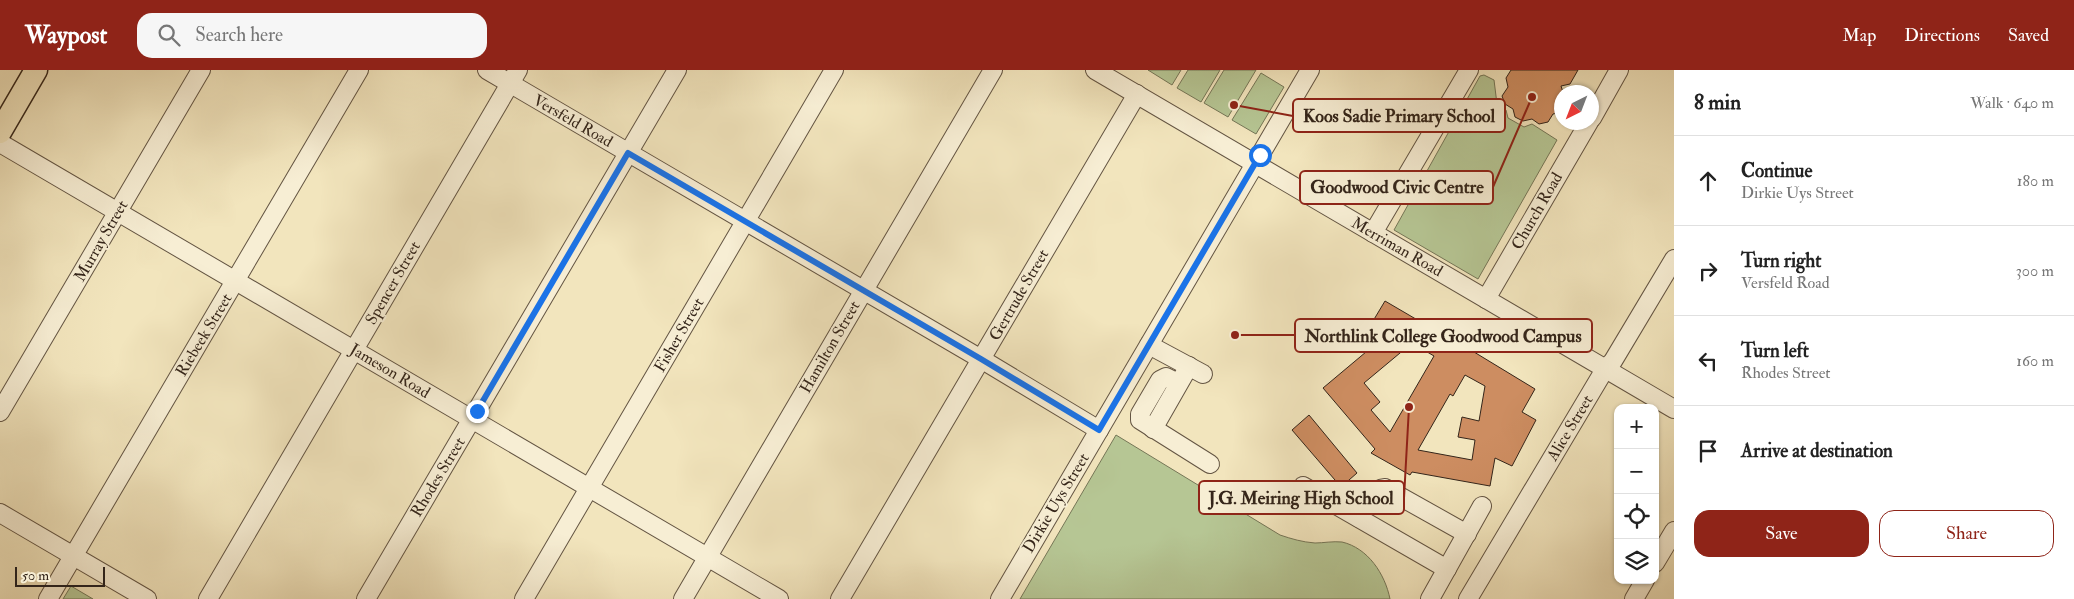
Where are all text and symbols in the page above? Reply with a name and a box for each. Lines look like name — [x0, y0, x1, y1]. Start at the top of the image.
search box — [137, 13, 487, 58]
text: Waypost — [25, 20, 107, 51]
icon: search — [155, 21, 183, 49]
text: Search here — [195, 23, 283, 47]
text: Map — [1843, 24, 1876, 47]
text: Directions — [1904, 24, 1980, 47]
text: Saved — [2008, 24, 2049, 47]
north arrow — [1554, 85, 1599, 130]
text: 8 min — [1694, 89, 1741, 116]
street label: Versfeld Road — [530, 90, 616, 152]
text: Walk · 640 m — [1970, 93, 2054, 113]
callout: Koos Sadie Primary School — [1293, 99, 1505, 132]
text: Koos Sadie Primary School — [1303, 105, 1495, 128]
route start — [1249, 144, 1272, 167]
text: Continue — [1741, 159, 1812, 183]
icon: ahead — [1694, 167, 1722, 195]
street label: Church Road — [1507, 169, 1567, 253]
callout: Goodwood Civic Centre — [1300, 171, 1493, 204]
text: 180 m — [2017, 171, 2054, 191]
text: Goodwood Civic Centre — [1310, 176, 1484, 199]
text: Dirkie Uys Street — [1741, 183, 1854, 203]
street label: Murray Street — [70, 197, 132, 285]
street label: Merriman Road — [1348, 213, 1446, 281]
street label: Spencer Street — [361, 238, 426, 329]
street label: Gertrude Street — [985, 246, 1053, 344]
text: Turn right — [1741, 249, 1821, 273]
icon: right — [1694, 257, 1722, 285]
text: 300 m — [2016, 261, 2054, 281]
text: Versfeld Road — [1741, 273, 1830, 293]
street label: Riebeek Street — [171, 290, 237, 380]
street label: Fisher Street — [650, 294, 708, 376]
street label: Hamilton Street — [795, 297, 865, 397]
callout: Northlink College Goodwood Campus — [1295, 319, 1592, 352]
text: Northlink College Goodwood Campus — [1303, 325, 1582, 348]
street label: Jameson Road — [345, 339, 434, 404]
text: Turn left — [1741, 339, 1809, 363]
icon: left — [1694, 347, 1722, 375]
text: 160 m — [2016, 351, 2054, 371]
text: Rhodes Street — [1741, 363, 1831, 383]
street label: Alice Street — [1542, 391, 1598, 466]
route end — [466, 400, 489, 423]
map controls — [1614, 404, 1659, 584]
button: + — [1614, 404, 1659, 449]
street label: Rhodes Street — [406, 433, 470, 521]
icon: arrive — [1694, 437, 1722, 465]
text: Arrive at destination — [1741, 439, 1893, 463]
button: − — [1614, 449, 1659, 494]
street label: Dirkie Uys Street — [1018, 450, 1094, 556]
callout: J.G. Meiring High School — [1199, 481, 1404, 514]
text: J.G. Meiring High School — [1207, 487, 1394, 510]
button: locate — [1614, 494, 1659, 539]
button: Save — [1694, 510, 1869, 557]
button: Share — [1879, 510, 2054, 557]
button: layers — [1614, 539, 1659, 584]
scale bar — [15, 564, 105, 587]
text: 50 m — [22, 567, 49, 584]

